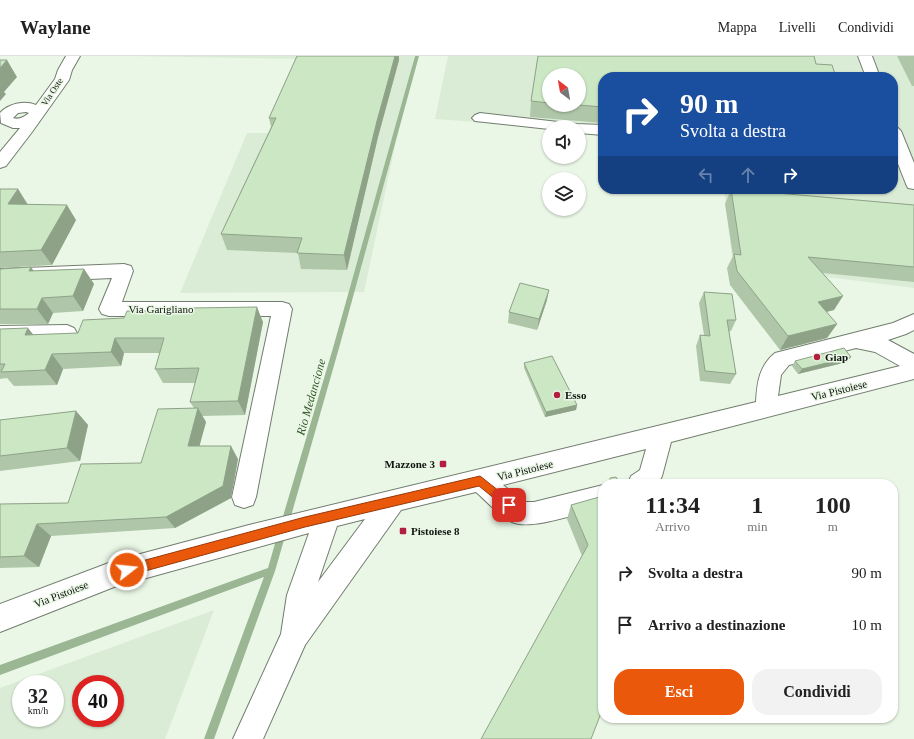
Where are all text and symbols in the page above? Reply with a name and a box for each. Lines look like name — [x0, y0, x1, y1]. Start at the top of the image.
text: Waylane — [20, 17, 91, 38]
text: Mappa — [718, 20, 757, 35]
text: Livelli — [779, 20, 816, 35]
text: Condividi — [838, 20, 894, 35]
north arrow — [542, 68, 586, 112]
map controls — [542, 68, 586, 216]
street label: Via Oste — [39, 76, 65, 108]
icon: right — [614, 88, 666, 140]
text: 90 m — [680, 88, 738, 119]
button: sound — [542, 120, 586, 164]
text: Svolta a destra — [680, 121, 786, 141]
icon: left — [695, 164, 717, 186]
icon: ahead — [737, 164, 759, 186]
icon: right — [779, 164, 801, 186]
button: layers — [542, 172, 586, 216]
street label: Via Garigliano — [128, 303, 194, 315]
place label: Giap — [825, 351, 848, 363]
marker: Giap — [812, 352, 822, 362]
water label: Rio Medancione — [293, 356, 329, 438]
street label: Via Pistoiese — [810, 377, 868, 403]
place label: Esso — [565, 389, 587, 401]
marker: Esso — [552, 390, 562, 400]
street label: Via Pistoiese — [496, 457, 554, 483]
place label: Mazzone 3 — [385, 458, 435, 470]
marker: Mazzone 3 — [438, 459, 448, 469]
pin — [492, 488, 526, 522]
text: 11:34 — [645, 492, 700, 518]
text: 1 — [751, 492, 763, 518]
text: 100 — [815, 492, 851, 518]
icon: arrive — [498, 494, 520, 516]
text: Arrivo — [655, 519, 690, 534]
text: min — [747, 519, 767, 534]
text: m — [828, 519, 838, 534]
place label: Pistoiese 8 — [411, 525, 460, 537]
marker: Pistoiese 8 — [398, 526, 408, 536]
position arrow — [106, 549, 148, 591]
icon: right — [614, 562, 636, 584]
text: Svolta a destra — [648, 565, 743, 581]
text: 90 m — [852, 565, 882, 581]
street label: Via Pistoiese — [32, 578, 90, 610]
icon: arrive — [614, 614, 636, 636]
text: Arrivo a destinazione — [648, 617, 785, 633]
text: 10 m — [852, 617, 882, 633]
button: Esci — [614, 669, 744, 715]
button: Condividi — [752, 669, 882, 715]
speed limit sign: 40 — [72, 675, 124, 727]
text: 32 — [28, 685, 48, 707]
text: km/h — [28, 705, 48, 716]

